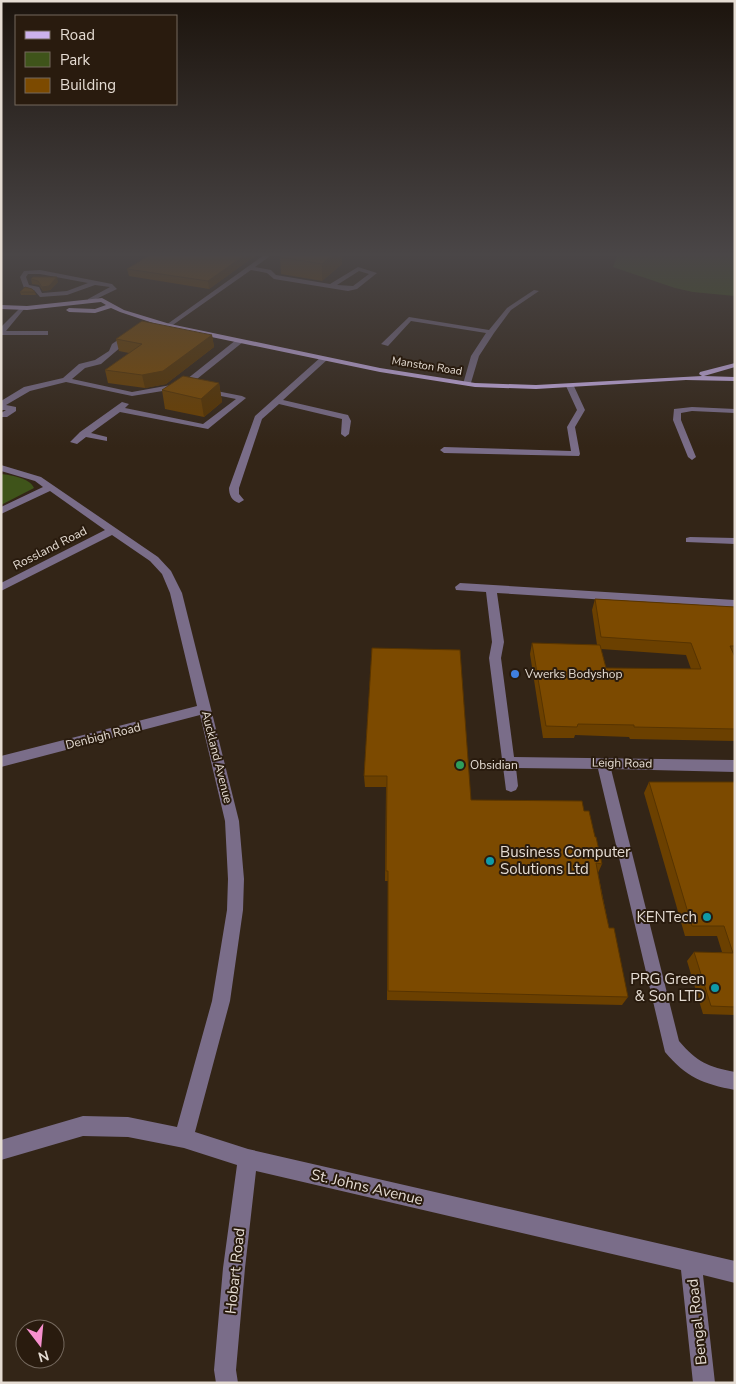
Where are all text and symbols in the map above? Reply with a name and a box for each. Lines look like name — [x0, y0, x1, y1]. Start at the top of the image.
legend — [15, 15, 178, 105]
text: Road — [60, 25, 95, 45]
text: Park — [60, 50, 90, 70]
text: Building — [60, 75, 116, 95]
street label: Manston Road — [391, 353, 463, 379]
street label: Rossland Road — [10, 523, 90, 573]
place label: Vwerks Bodyshop — [524, 666, 622, 682]
marker: Vwerks Bodyshop — [509, 668, 521, 680]
street label: Auckland Avenue — [198, 709, 236, 805]
street label: Denbigh Road — [64, 719, 142, 753]
street label: Leigh Road — [592, 754, 652, 772]
place label: Obsidian — [470, 757, 518, 773]
marker: Obsidian — [454, 759, 466, 771]
place label: Business Computer Solutions Ltd — [500, 842, 631, 879]
marker: Business Computer Solutions Ltd — [484, 855, 496, 867]
place label: KENTech — [636, 907, 697, 927]
marker: KENTech — [701, 911, 713, 923]
place label: PRG Green & Son LTD — [630, 969, 705, 1006]
marker: PRG Green & Son LTD — [709, 982, 721, 994]
street label: St. Johns Avenue — [309, 1164, 425, 1210]
street label: Hobart Road — [221, 1227, 249, 1315]
street label: Bengal Road — [683, 1278, 711, 1366]
north arrow — [15, 1319, 65, 1369]
text: N — [36, 1345, 51, 1367]

